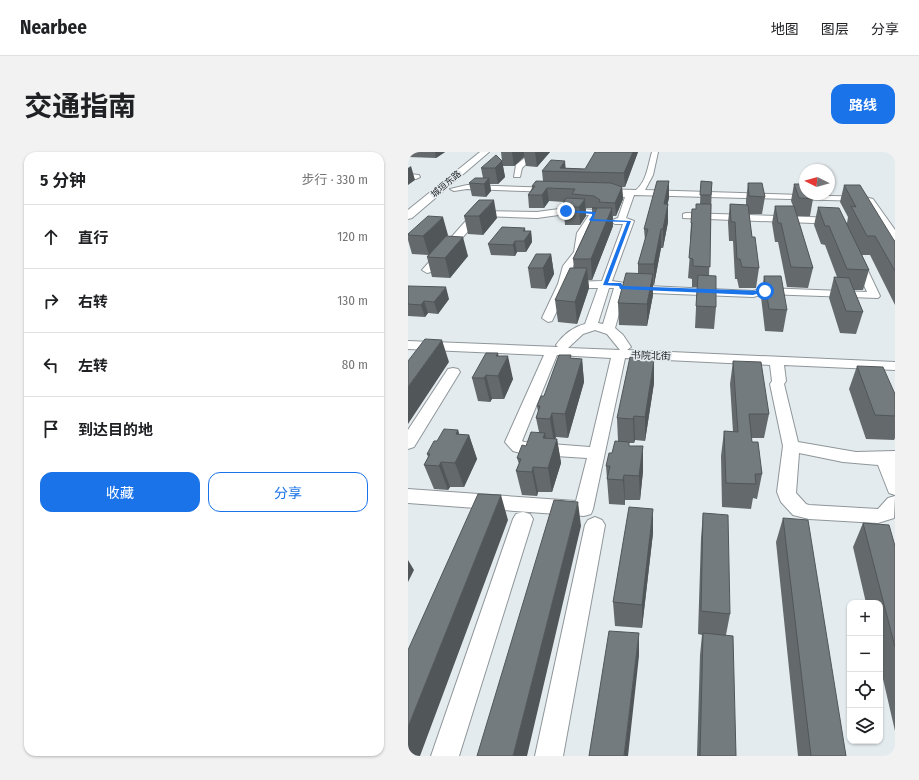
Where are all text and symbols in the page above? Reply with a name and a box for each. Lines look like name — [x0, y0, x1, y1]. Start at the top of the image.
text: Nearbee — [20, 16, 87, 39]
text: 地图 — [771, 21, 799, 38]
text: 图层 — [821, 21, 849, 38]
text: 分享 — [871, 21, 899, 38]
button: 路线 — [831, 84, 895, 124]
text: 交通指南 — [24, 90, 136, 123]
north arrow — [799, 164, 835, 200]
street label: 城垣东路 — [429, 169, 463, 199]
text: 5 分钟 — [40, 170, 86, 191]
text: 步行 · 330 m — [302, 172, 368, 187]
route end — [557, 202, 575, 220]
icon: ahead — [40, 226, 62, 248]
text: 直行 — [78, 229, 108, 247]
text: 120 m — [337, 229, 368, 244]
route start — [756, 282, 774, 300]
icon: right — [40, 290, 62, 312]
text: 右转 — [78, 293, 108, 311]
text: 130 m — [337, 293, 368, 308]
street label: 书院北街 — [631, 349, 671, 363]
icon: left — [40, 354, 62, 376]
text: 左转 — [78, 357, 108, 375]
text: 80 m — [342, 357, 368, 372]
icon: arrive — [40, 418, 62, 440]
text: 到达目的地 — [78, 421, 153, 439]
button: 收藏 — [40, 472, 200, 512]
button: 分享 — [208, 472, 368, 512]
map controls — [847, 600, 883, 744]
button: + — [847, 600, 883, 636]
button: − — [847, 636, 883, 672]
button: locate — [847, 672, 883, 708]
button: layers — [847, 708, 883, 744]

